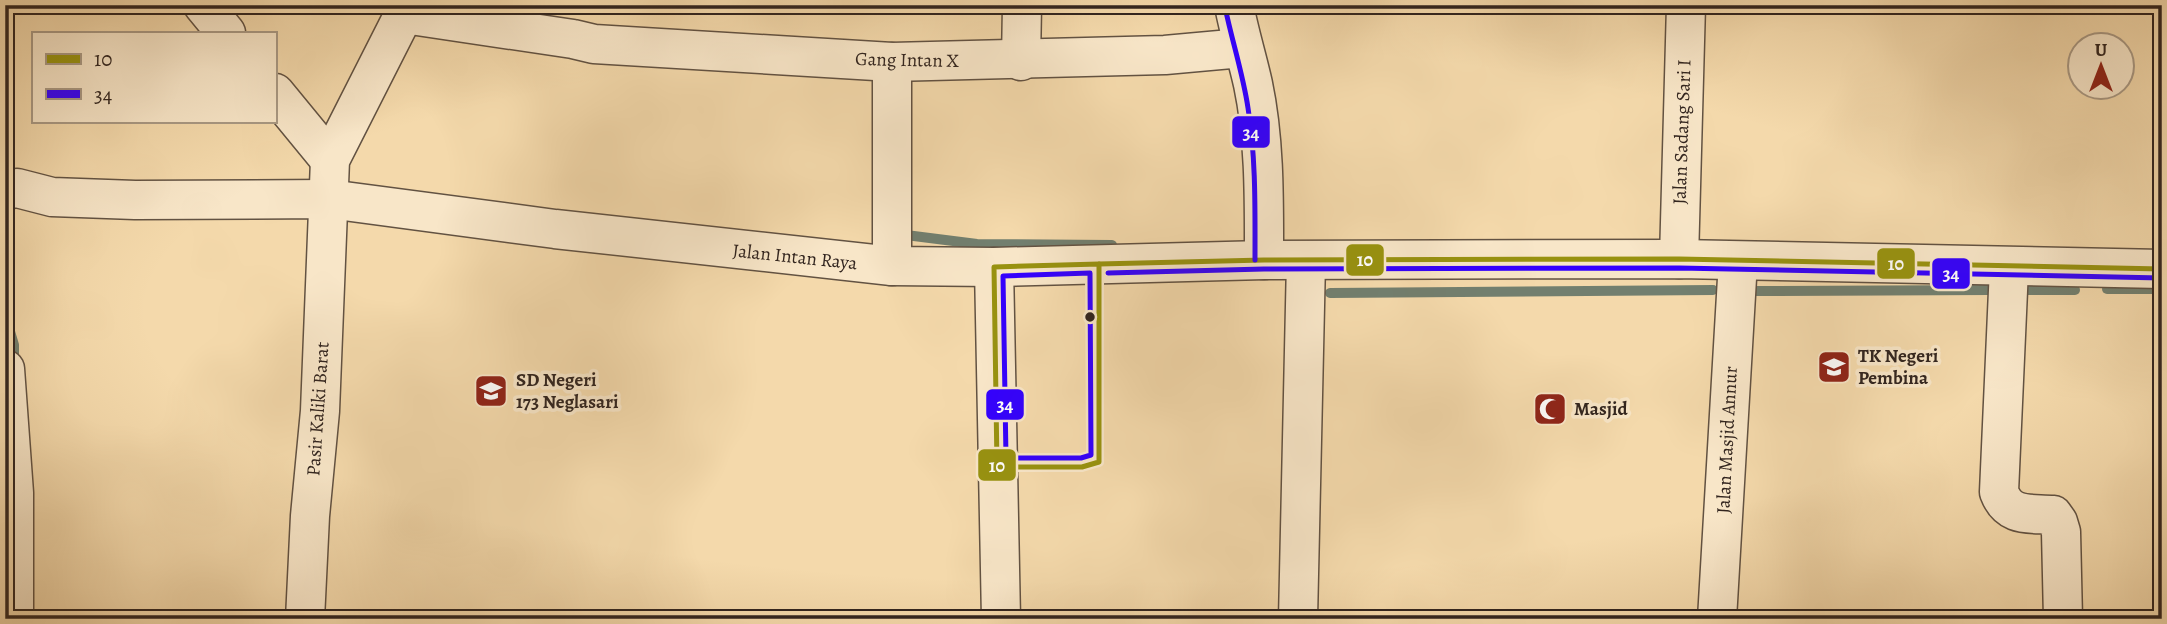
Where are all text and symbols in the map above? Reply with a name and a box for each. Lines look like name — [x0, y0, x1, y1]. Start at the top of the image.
legend — [32, 32, 276, 122]
north arrow — [2066, 32, 2136, 102]
text: U — [2095, 37, 2108, 63]
text: 10 — [94, 45, 112, 73]
street label: Gang Intan X — [855, 46, 960, 74]
street label: Jalan Sadang Sari I — [1666, 59, 1698, 205]
text: 34 — [94, 81, 112, 109]
line badge: 34 — [1231, 115, 1271, 149]
text: 34 — [1242, 120, 1260, 146]
street label: Jalan Intan Raya — [731, 238, 859, 276]
line badge: 10 — [1345, 243, 1385, 277]
text: 10 — [1357, 247, 1374, 273]
line badge: 10 — [1876, 247, 1916, 280]
text: 10 — [1888, 251, 1905, 277]
line badge: 34 — [1931, 257, 1971, 290]
text: 34 — [1942, 261, 1960, 287]
unlabelled marker — [1083, 310, 1097, 324]
street label: Pasir Kaliki Barat — [300, 341, 336, 477]
place label: TK Negeri Pembina — [1858, 343, 1939, 391]
school or university icon: TK Negeri Pembina — [1815, 348, 1853, 386]
street label: Jalan Masjid Annur — [1710, 366, 1744, 514]
place label: SD Negeri 173 Neglasari — [516, 367, 619, 415]
school or university icon: SD Negeri 173 Neglasari — [472, 372, 510, 410]
line badge: 34 — [985, 388, 1025, 421]
mosque icon: Masjid — [1531, 390, 1569, 428]
text: 34 — [996, 392, 1014, 418]
place label: Masjid — [1574, 396, 1628, 422]
line badge: 10 — [977, 448, 1017, 482]
text: 10 — [989, 453, 1006, 479]

